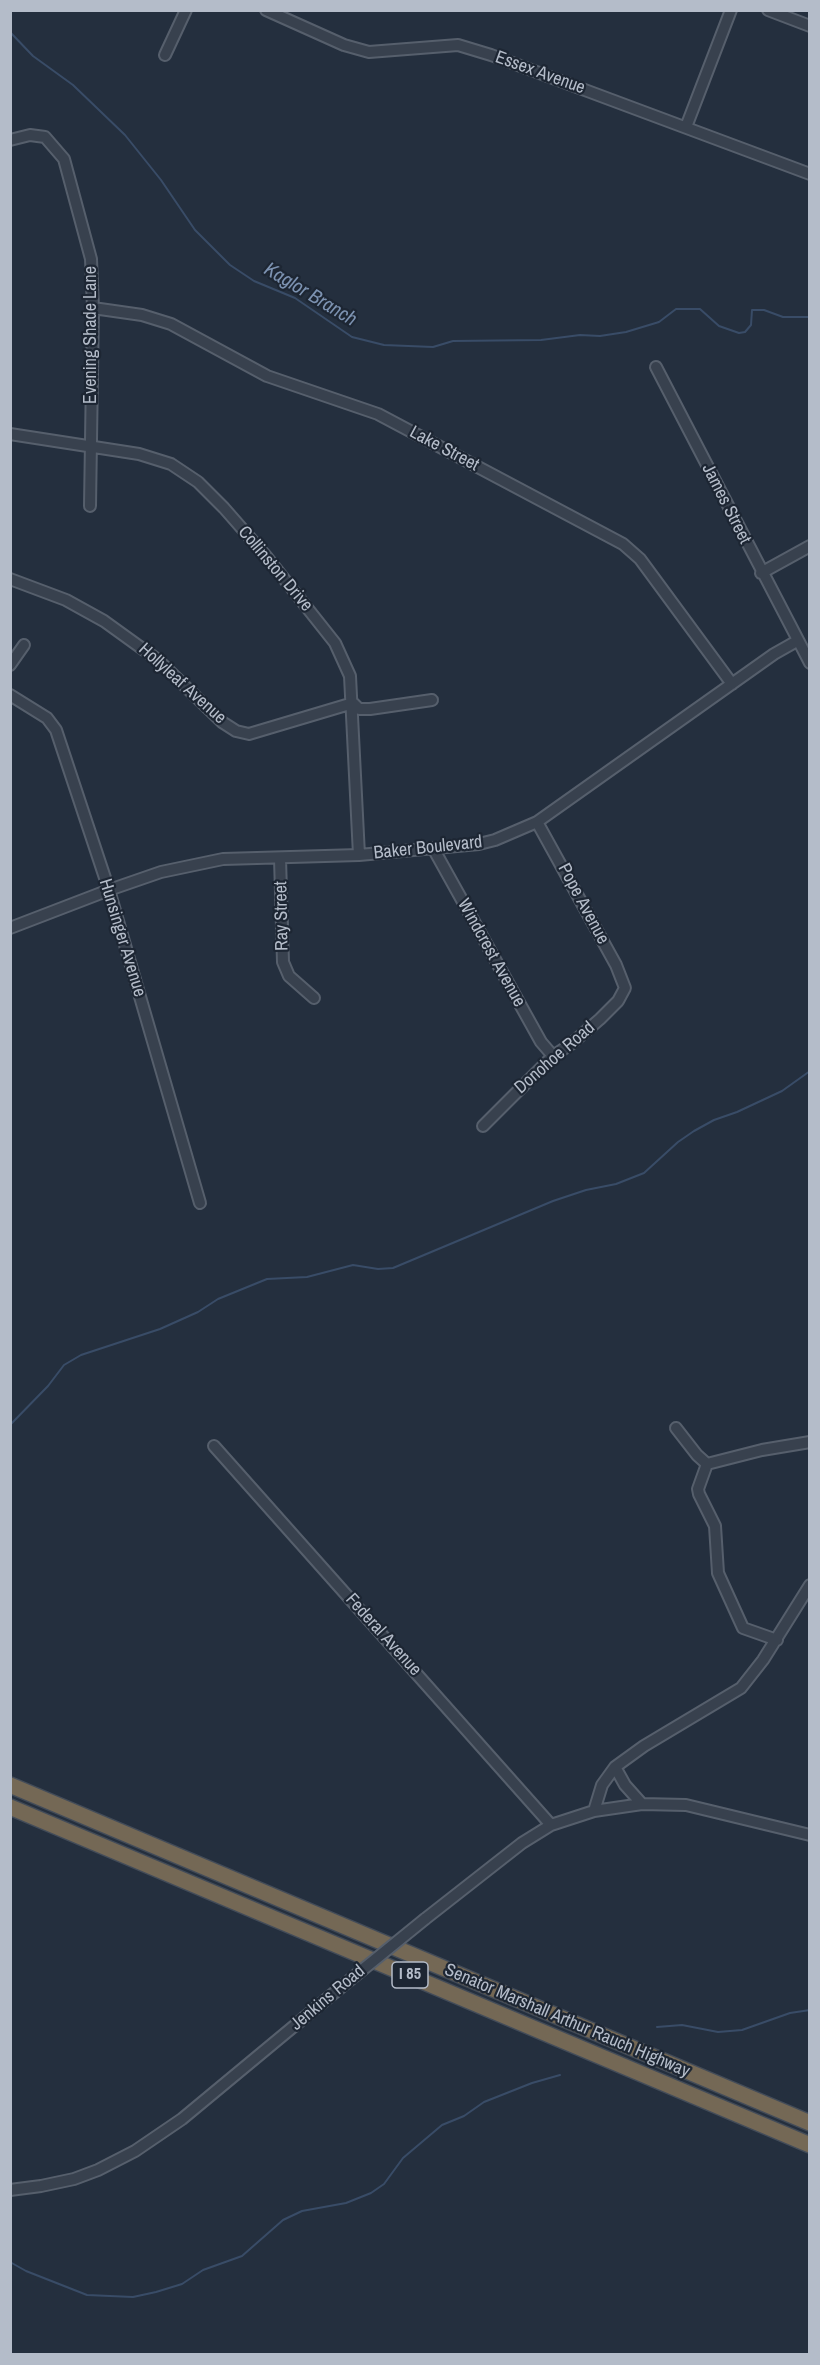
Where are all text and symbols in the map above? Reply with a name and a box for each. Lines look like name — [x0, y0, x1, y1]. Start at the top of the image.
street label: Essex Avenue — [492, 47, 588, 99]
water label: Kaglor Branch — [259, 258, 361, 332]
street label: Evening Shade Lane — [80, 266, 102, 404]
street label: Lake Street — [406, 422, 482, 476]
street label: James Street — [697, 460, 755, 548]
street label: Collinston Drive — [233, 522, 317, 616]
street label: Hollyleaf Avenue — [134, 639, 230, 729]
street label: Baker Boulevard — [373, 832, 483, 864]
street label: Pope Avenue — [553, 860, 613, 948]
street label: Hunsinger Avenue — [94, 877, 150, 999]
street label: Ray Street — [271, 881, 293, 951]
street label: Windcrest Avenue — [452, 895, 530, 1011]
street label: Donohoe Road — [510, 1017, 600, 1099]
street label: Federal Avenue — [340, 1589, 426, 1681]
street label: Senator Marshall Arthur Rauch Highway — [441, 1959, 693, 2083]
street label: Jenkins Road — [286, 1961, 370, 2035]
road number: I 85 — [392, 1962, 428, 1988]

